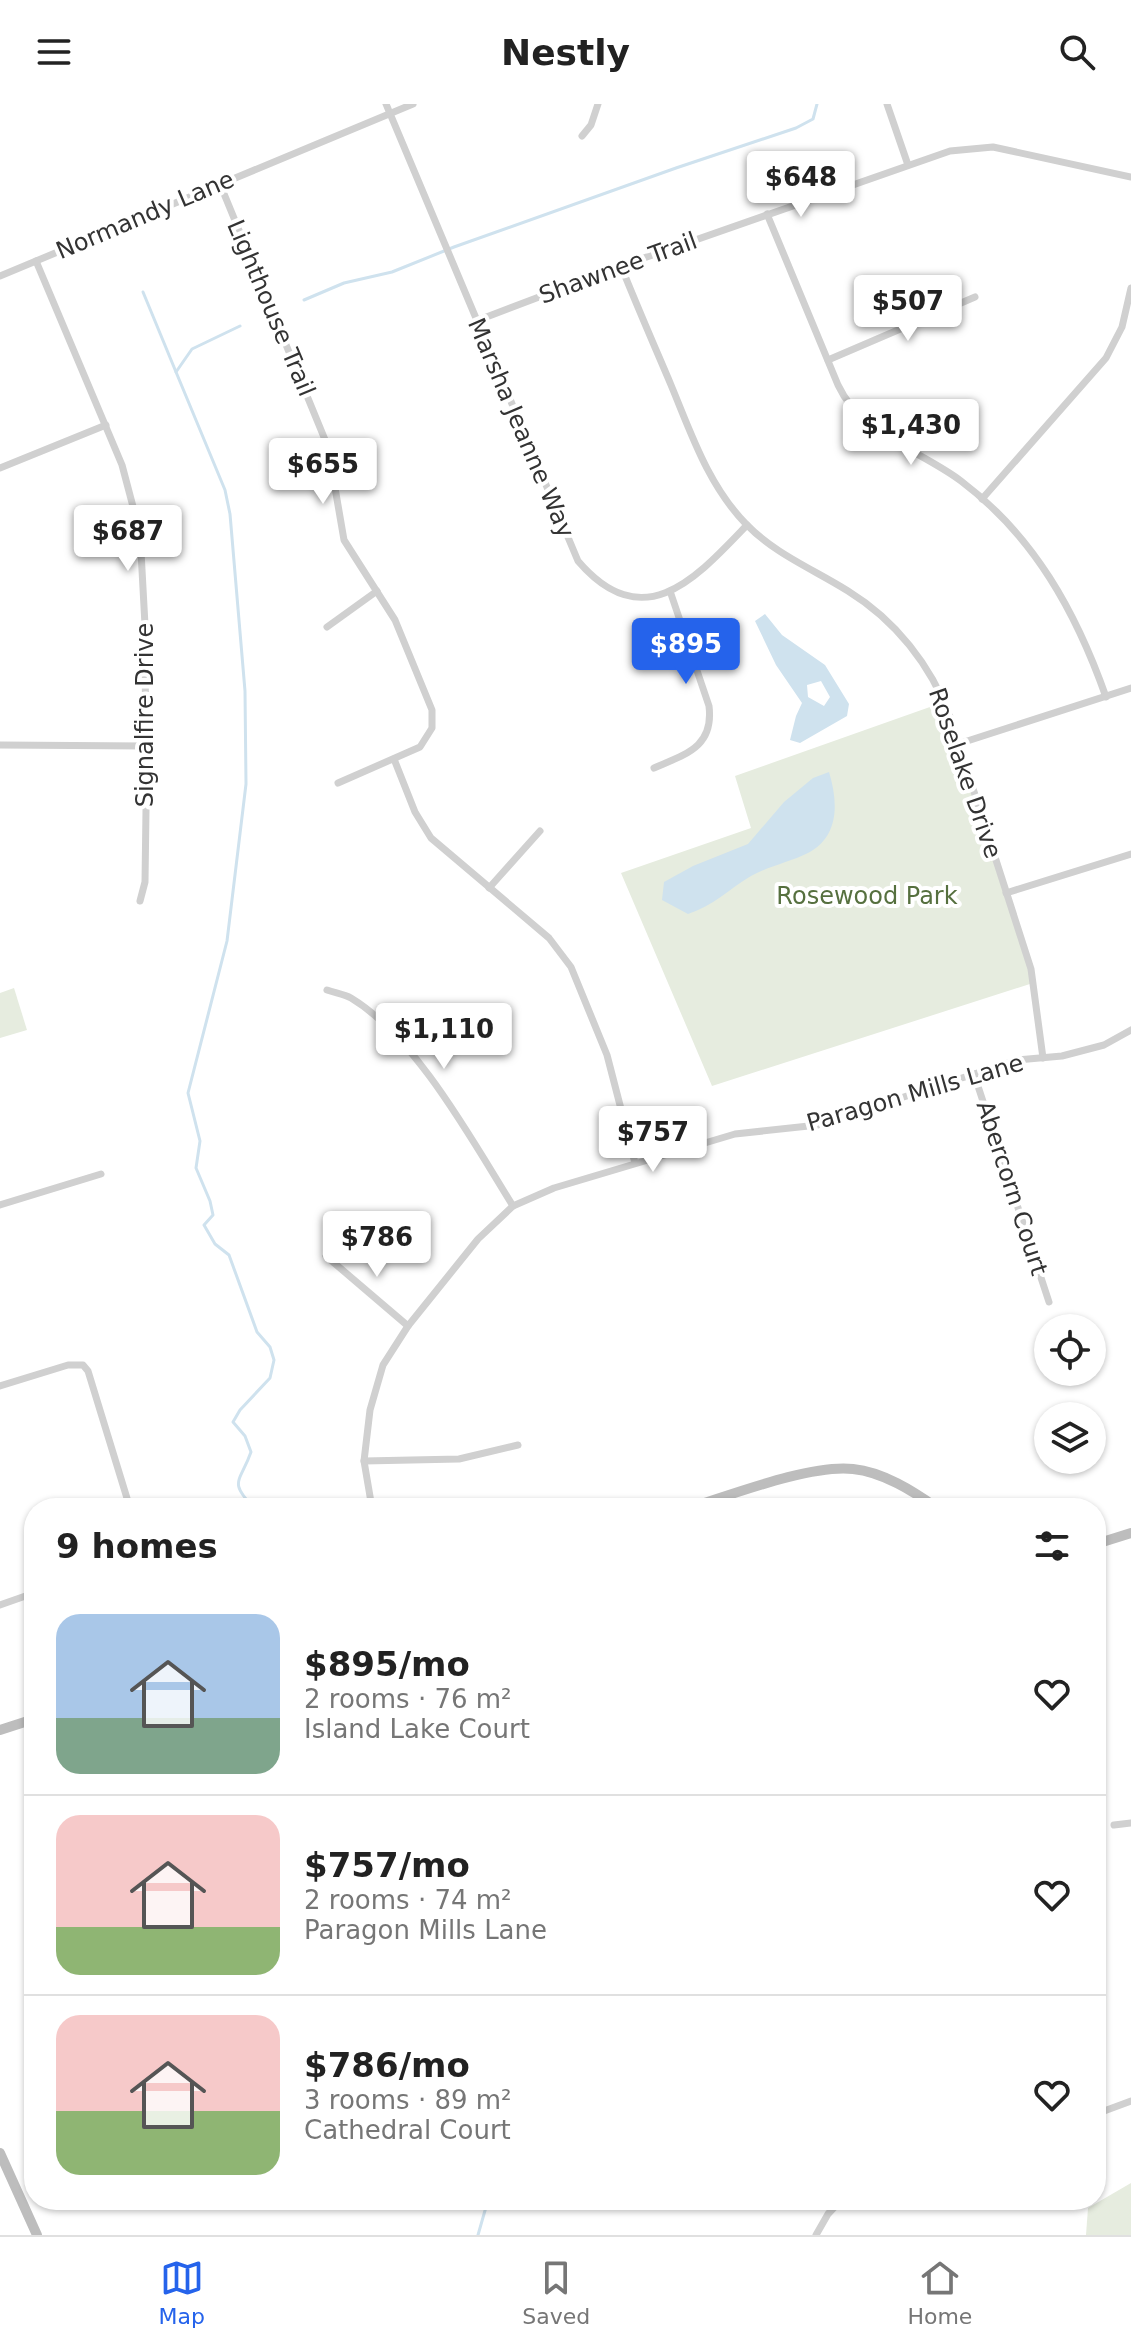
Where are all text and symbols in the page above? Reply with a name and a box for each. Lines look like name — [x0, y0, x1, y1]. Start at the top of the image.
icon: menu — [32, 30, 76, 74]
icon: search — [1055, 30, 1099, 74]
text: Nestly — [501, 32, 630, 73]
pin: $648 — [754, 151, 848, 219]
text: $648 — [765, 162, 837, 192]
street label: Normandy Lane — [52, 165, 238, 265]
street label: Lighthouse Trail — [221, 216, 321, 400]
street label: Shawnee Trail — [535, 226, 701, 310]
pin: $507 — [861, 275, 955, 343]
text: $507 — [872, 286, 944, 316]
street label: Marsha Jeanne Way — [462, 314, 580, 542]
pin: $1,430 — [846, 399, 976, 467]
text: $1,430 — [861, 410, 961, 440]
pin: $655 — [276, 438, 370, 506]
text: $655 — [287, 449, 359, 479]
pin: $687 — [81, 505, 175, 573]
text: $687 — [92, 516, 164, 546]
pin: $895 — [639, 618, 733, 686]
street label: Signalfire Drive — [131, 623, 159, 807]
text: $895 — [650, 629, 722, 659]
street label: Roselake Drive — [923, 684, 1007, 862]
park label: Rosewood Park — [776, 882, 958, 910]
pin: $1,110 — [379, 1003, 509, 1071]
text: $1,110 — [394, 1014, 494, 1044]
street label: Paragon Mills Lane — [803, 1049, 1027, 1137]
street label: Abercorn Court — [971, 1097, 1053, 1279]
pin: $757 — [606, 1106, 700, 1174]
text: $757 — [617, 1117, 689, 1147]
pin: $786 — [330, 1211, 424, 1279]
text: $786 — [341, 1222, 413, 1252]
map controls — [1034, 1314, 1106, 1474]
button: locate — [1034, 1314, 1106, 1386]
button: layers — [1034, 1402, 1106, 1474]
icon: filters — [1030, 1524, 1074, 1568]
text: 9 homes — [56, 1526, 218, 1566]
text: $895/mo — [304, 1644, 470, 1684]
icon: home — [120, 1646, 216, 1742]
icon: heart — [1030, 1672, 1074, 1716]
text: 2 rooms · 76 m² — [304, 1684, 512, 1714]
text: Island Lake Court — [304, 1714, 530, 1744]
text: $757/mo — [304, 1845, 470, 1885]
icon: home — [120, 1847, 216, 1943]
icon: heart — [1030, 1873, 1074, 1917]
text: 2 rooms · 74 m² — [304, 1885, 512, 1915]
text: Paragon Mills Lane — [304, 1915, 547, 1945]
text: $786/mo — [304, 2045, 470, 2085]
icon: home — [120, 2047, 216, 2143]
icon: heart — [1030, 2073, 1074, 2117]
text: 3 rooms · 89 m² — [304, 2085, 512, 2115]
text: Cathedral Court — [304, 2115, 511, 2145]
tab: Map — [159, 2256, 205, 2329]
tab: Saved — [522, 2256, 590, 2329]
tab: Home — [907, 2256, 972, 2329]

